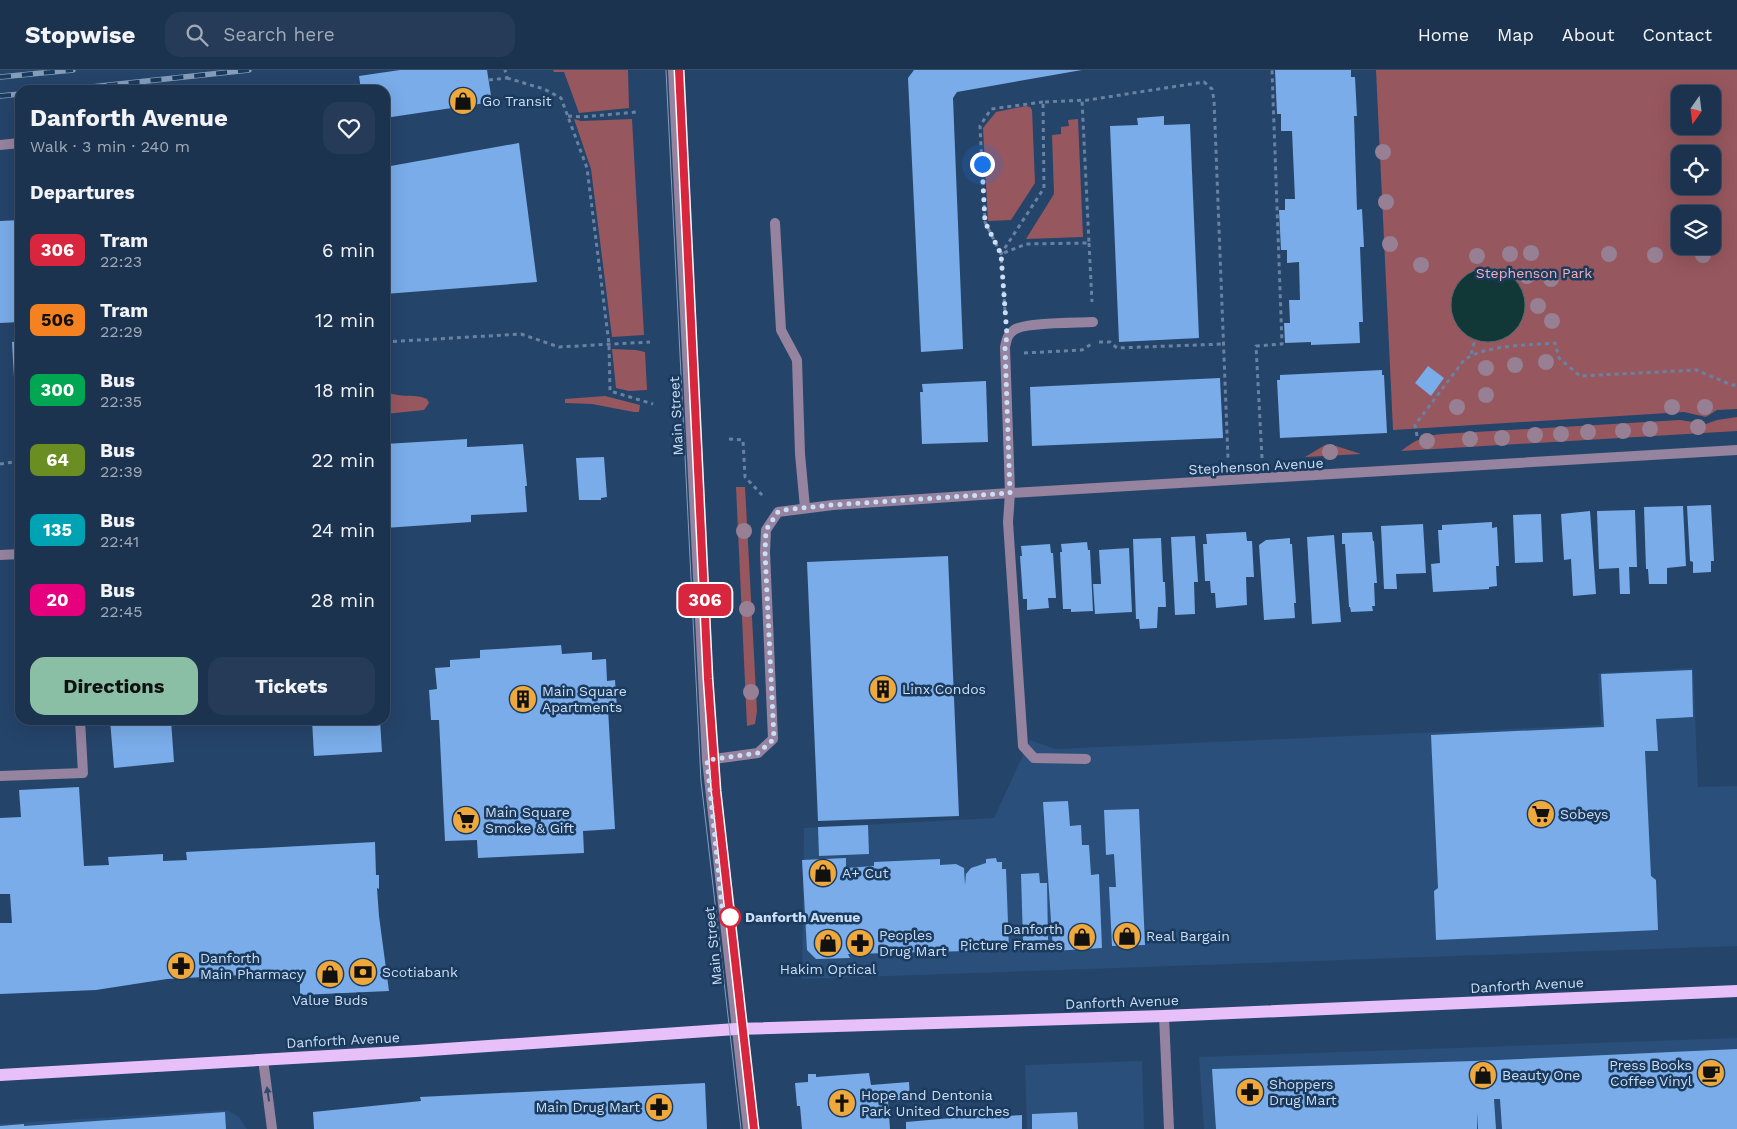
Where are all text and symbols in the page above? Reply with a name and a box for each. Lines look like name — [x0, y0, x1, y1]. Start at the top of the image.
search box — [165, 12, 515, 57]
text: Stopwise — [25, 21, 135, 49]
icon: search — [183, 21, 211, 49]
text: Search here — [223, 23, 335, 46]
text: Home — [1418, 24, 1469, 45]
text: Map — [1497, 24, 1534, 45]
text: About — [1562, 24, 1614, 45]
text: Contact — [1642, 24, 1712, 45]
north arrow — [1671, 85, 1721, 135]
map controls — [1671, 85, 1721, 255]
shop icon: Go Transit — [448, 86, 478, 116]
place label: Go Transit — [482, 93, 552, 109]
button: heart — [323, 102, 375, 154]
text: Danforth Avenue — [30, 104, 228, 132]
text: Walk · 3 min · 240 m — [30, 137, 190, 156]
button: locate — [1671, 145, 1721, 195]
your location — [970, 152, 995, 177]
text: Departures — [30, 181, 135, 204]
button: layers — [1671, 205, 1721, 255]
text: Tram — [100, 229, 148, 252]
text: 306 — [41, 239, 74, 260]
text: 6 min — [322, 239, 375, 262]
text: 22:23 — [100, 252, 142, 271]
park label: Stephenson Park — [1476, 265, 1592, 281]
text: Tram — [100, 299, 148, 322]
text: 506 — [41, 309, 74, 330]
text: 12 min — [315, 309, 375, 332]
text: 22:29 — [100, 322, 143, 341]
text: Bus — [100, 369, 135, 392]
street label: Main Street — [666, 376, 686, 456]
text: 300 — [41, 379, 74, 400]
text: 18 min — [314, 379, 375, 402]
text: 22:35 — [100, 392, 142, 411]
text: Bus — [100, 439, 135, 462]
text: 64 — [46, 449, 69, 470]
text: 22 min — [311, 449, 375, 472]
street label: Stephenson Avenue — [1188, 454, 1324, 478]
text: 22:39 — [100, 462, 143, 481]
text: Bus — [100, 509, 135, 532]
text: 135 — [43, 519, 72, 540]
text: 24 min — [311, 519, 375, 542]
text: 22:41 — [100, 532, 139, 551]
text: Bus — [100, 579, 135, 602]
line badge: 306 — [676, 584, 734, 616]
text: 20 — [46, 589, 69, 610]
text: 28 min — [311, 589, 375, 612]
text: 306 — [688, 589, 722, 610]
text: 22:45 — [100, 602, 142, 621]
button: Directions — [30, 657, 198, 715]
button: Tickets — [208, 657, 375, 715]
building icon: Linx Condos — [868, 674, 898, 704]
place label: Linx Condos — [902, 681, 986, 697]
place label: Main Square Apartments — [542, 683, 627, 715]
building icon: Main Square Apartments — [508, 684, 538, 714]
supermarket icon: Sobeys — [1526, 799, 1556, 829]
place label: Main Square Smoke & Gift — [485, 804, 574, 836]
supermarket icon: Main Square Smoke & Gift — [451, 805, 481, 835]
place label: Sobeys — [1560, 806, 1608, 822]
shop icon: A+ Cut — [808, 858, 838, 888]
place label: A+ Cut — [842, 865, 889, 881]
street label: Main Street — [701, 906, 725, 986]
marker: Danforth Avenue — [719, 906, 741, 928]
place label: Danforth Avenue — [745, 909, 860, 925]
place label: Danforth Picture Frames — [960, 921, 1063, 953]
shop icon: Real Bargain — [1112, 921, 1142, 951]
shop icon: Danforth Picture Frames — [1067, 922, 1097, 952]
place label: Peoples Drug Mart — [879, 927, 947, 959]
shop icon: Hakim Optical — [813, 928, 843, 958]
pharmacy icon: Peoples Drug Mart — [845, 928, 875, 958]
place label: Real Bargain — [1146, 928, 1230, 944]
place label: Danforth Main Pharmacy — [200, 950, 305, 982]
pharmacy icon: Danforth Main Pharmacy — [166, 951, 196, 981]
bank icon: Scotiabank — [348, 957, 378, 987]
shop icon: Value Buds — [315, 959, 345, 989]
place label: Hakim Optical — [780, 961, 877, 977]
place label: Scotiabank — [382, 964, 458, 980]
street label: Danforth Avenue — [1470, 974, 1584, 996]
place label: Value Buds — [292, 992, 368, 1008]
street label: Danforth Avenue — [1065, 992, 1179, 1012]
street label: Danforth Avenue — [286, 1029, 400, 1051]
place label: Press Books Coffee Vinyl — [1609, 1057, 1693, 1089]
cafe icon: Press Books Coffee Vinyl — [1696, 1058, 1726, 1088]
shop icon: Beauty One — [1468, 1060, 1498, 1090]
place label: Beauty One — [1502, 1067, 1580, 1083]
place label: Shoppers Drug Mart — [1269, 1076, 1337, 1108]
pharmacy icon: Shoppers Drug Mart — [1235, 1077, 1265, 1107]
one-way arrow — [264, 1086, 272, 1102]
place label: Hope and Dentonia Park United Churches — [861, 1087, 1010, 1119]
church icon: Hope and Dentonia Park United Churches — [827, 1088, 857, 1118]
pharmacy icon: Main Drug Mart — [644, 1092, 674, 1122]
place label: Main Drug Mart — [535, 1099, 640, 1115]

